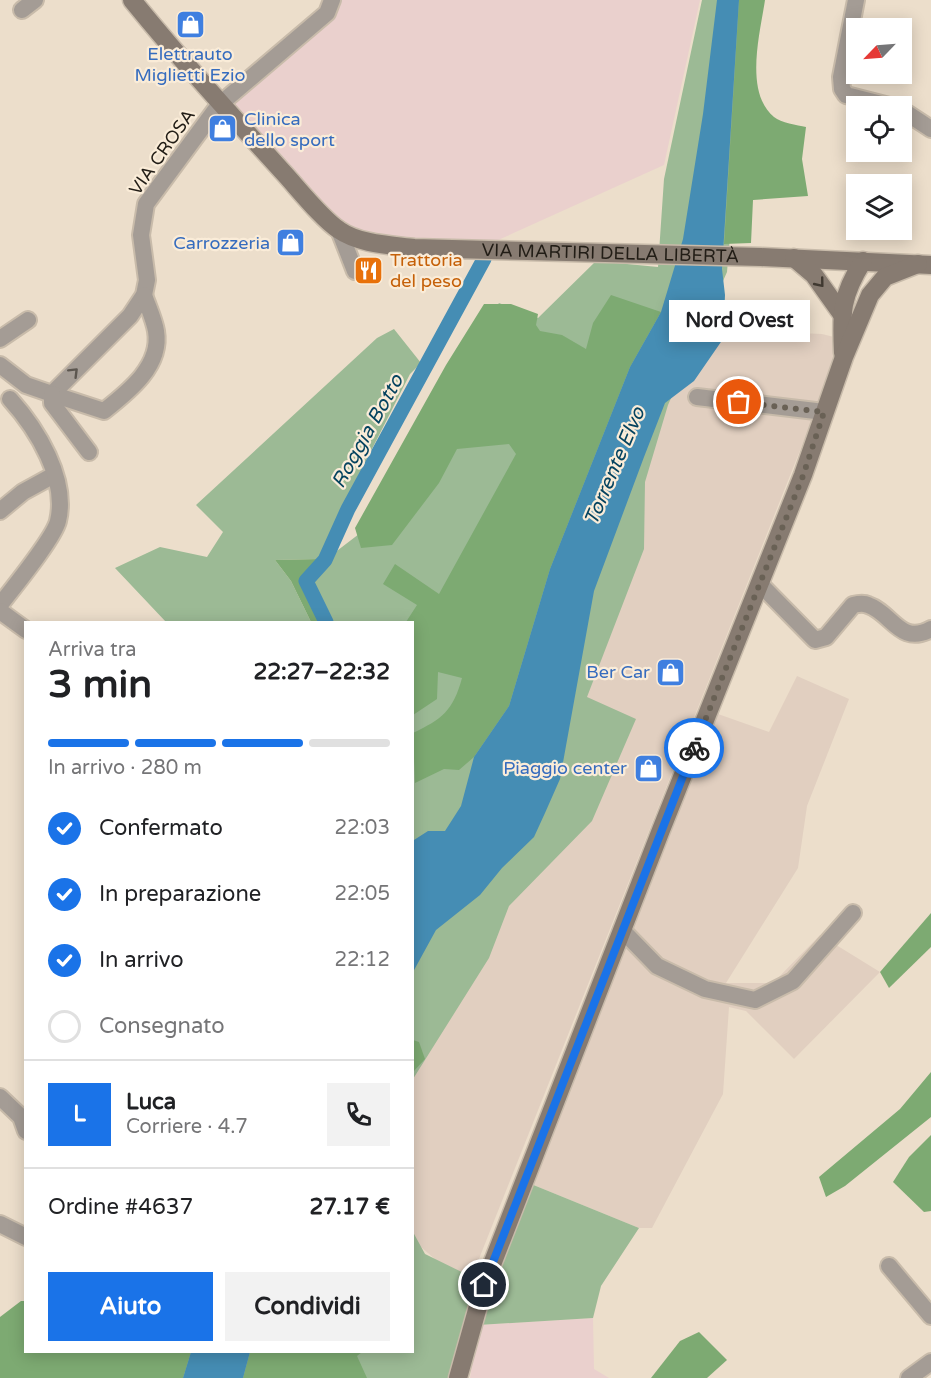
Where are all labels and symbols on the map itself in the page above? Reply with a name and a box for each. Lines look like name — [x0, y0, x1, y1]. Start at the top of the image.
shop icon: Elettrauto Miglietti Ezio — [174, 9, 206, 41]
north arrow — [846, 18, 912, 84]
place label: Elettrauto Miglietti Ezio — [135, 43, 246, 86]
street label: VIA CROSA — [124, 105, 200, 199]
place label: Clinica dello sport — [244, 108, 335, 151]
shop icon: Clinica dello sport — [207, 113, 239, 145]
shop icon: Carrozzeria — [275, 227, 307, 259]
place label: Carrozzeria — [173, 232, 270, 254]
street label: VIA MARTIRI DELLA LIBERTÀ — [481, 239, 739, 267]
place label: Trattoria del peso — [390, 249, 463, 292]
restaurant icon: Trattoria del peso — [353, 254, 385, 286]
one-way arrow — [813, 276, 824, 287]
callout: Nord Ovest — [668, 300, 810, 342]
one-way arrow — [67, 368, 78, 379]
water label: Roggia Botto — [327, 370, 409, 492]
pin — [713, 376, 764, 427]
water label: Torrente Elvo — [579, 403, 651, 529]
shop icon: Ber Car — [655, 656, 687, 688]
place label: Ber Car — [586, 661, 650, 683]
courier — [664, 718, 724, 778]
shop icon: Piaggio center — [632, 752, 664, 784]
place label: Piaggio center — [503, 757, 627, 779]
pin — [458, 1259, 509, 1310]

